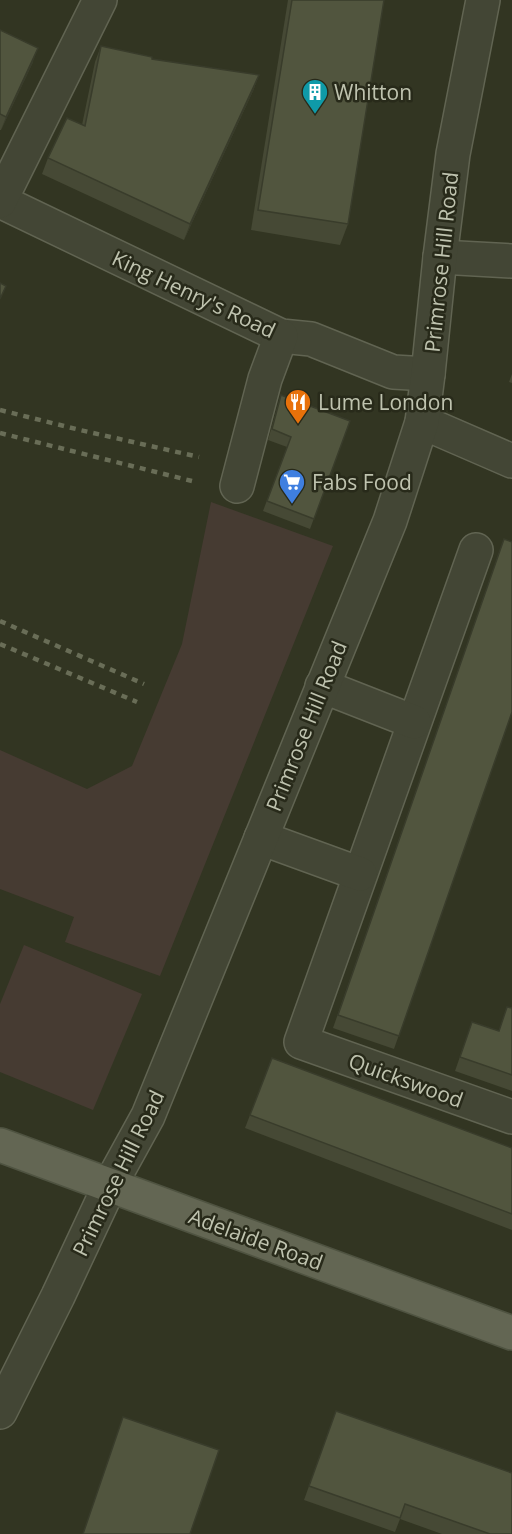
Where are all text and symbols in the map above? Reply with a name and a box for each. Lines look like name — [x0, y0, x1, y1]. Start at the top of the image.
building icon: Whitton — [300, 77, 330, 115]
place label: Whitton — [334, 78, 412, 106]
street label: Primrose Hill Road — [418, 170, 464, 354]
street label: King Henry's Road — [108, 244, 280, 344]
restaurant icon: Lume London — [283, 387, 313, 425]
place label: Lume London — [318, 388, 453, 416]
supermarket icon: Fabs Food — [277, 467, 307, 505]
place label: Fabs Food — [312, 468, 412, 496]
street label: Primrose Hill Road — [259, 637, 353, 815]
street label: Quickswood — [345, 1046, 467, 1114]
street label: Primrose Hill Road — [66, 1085, 170, 1261]
street label: Adelaide Road — [185, 1202, 327, 1276]

